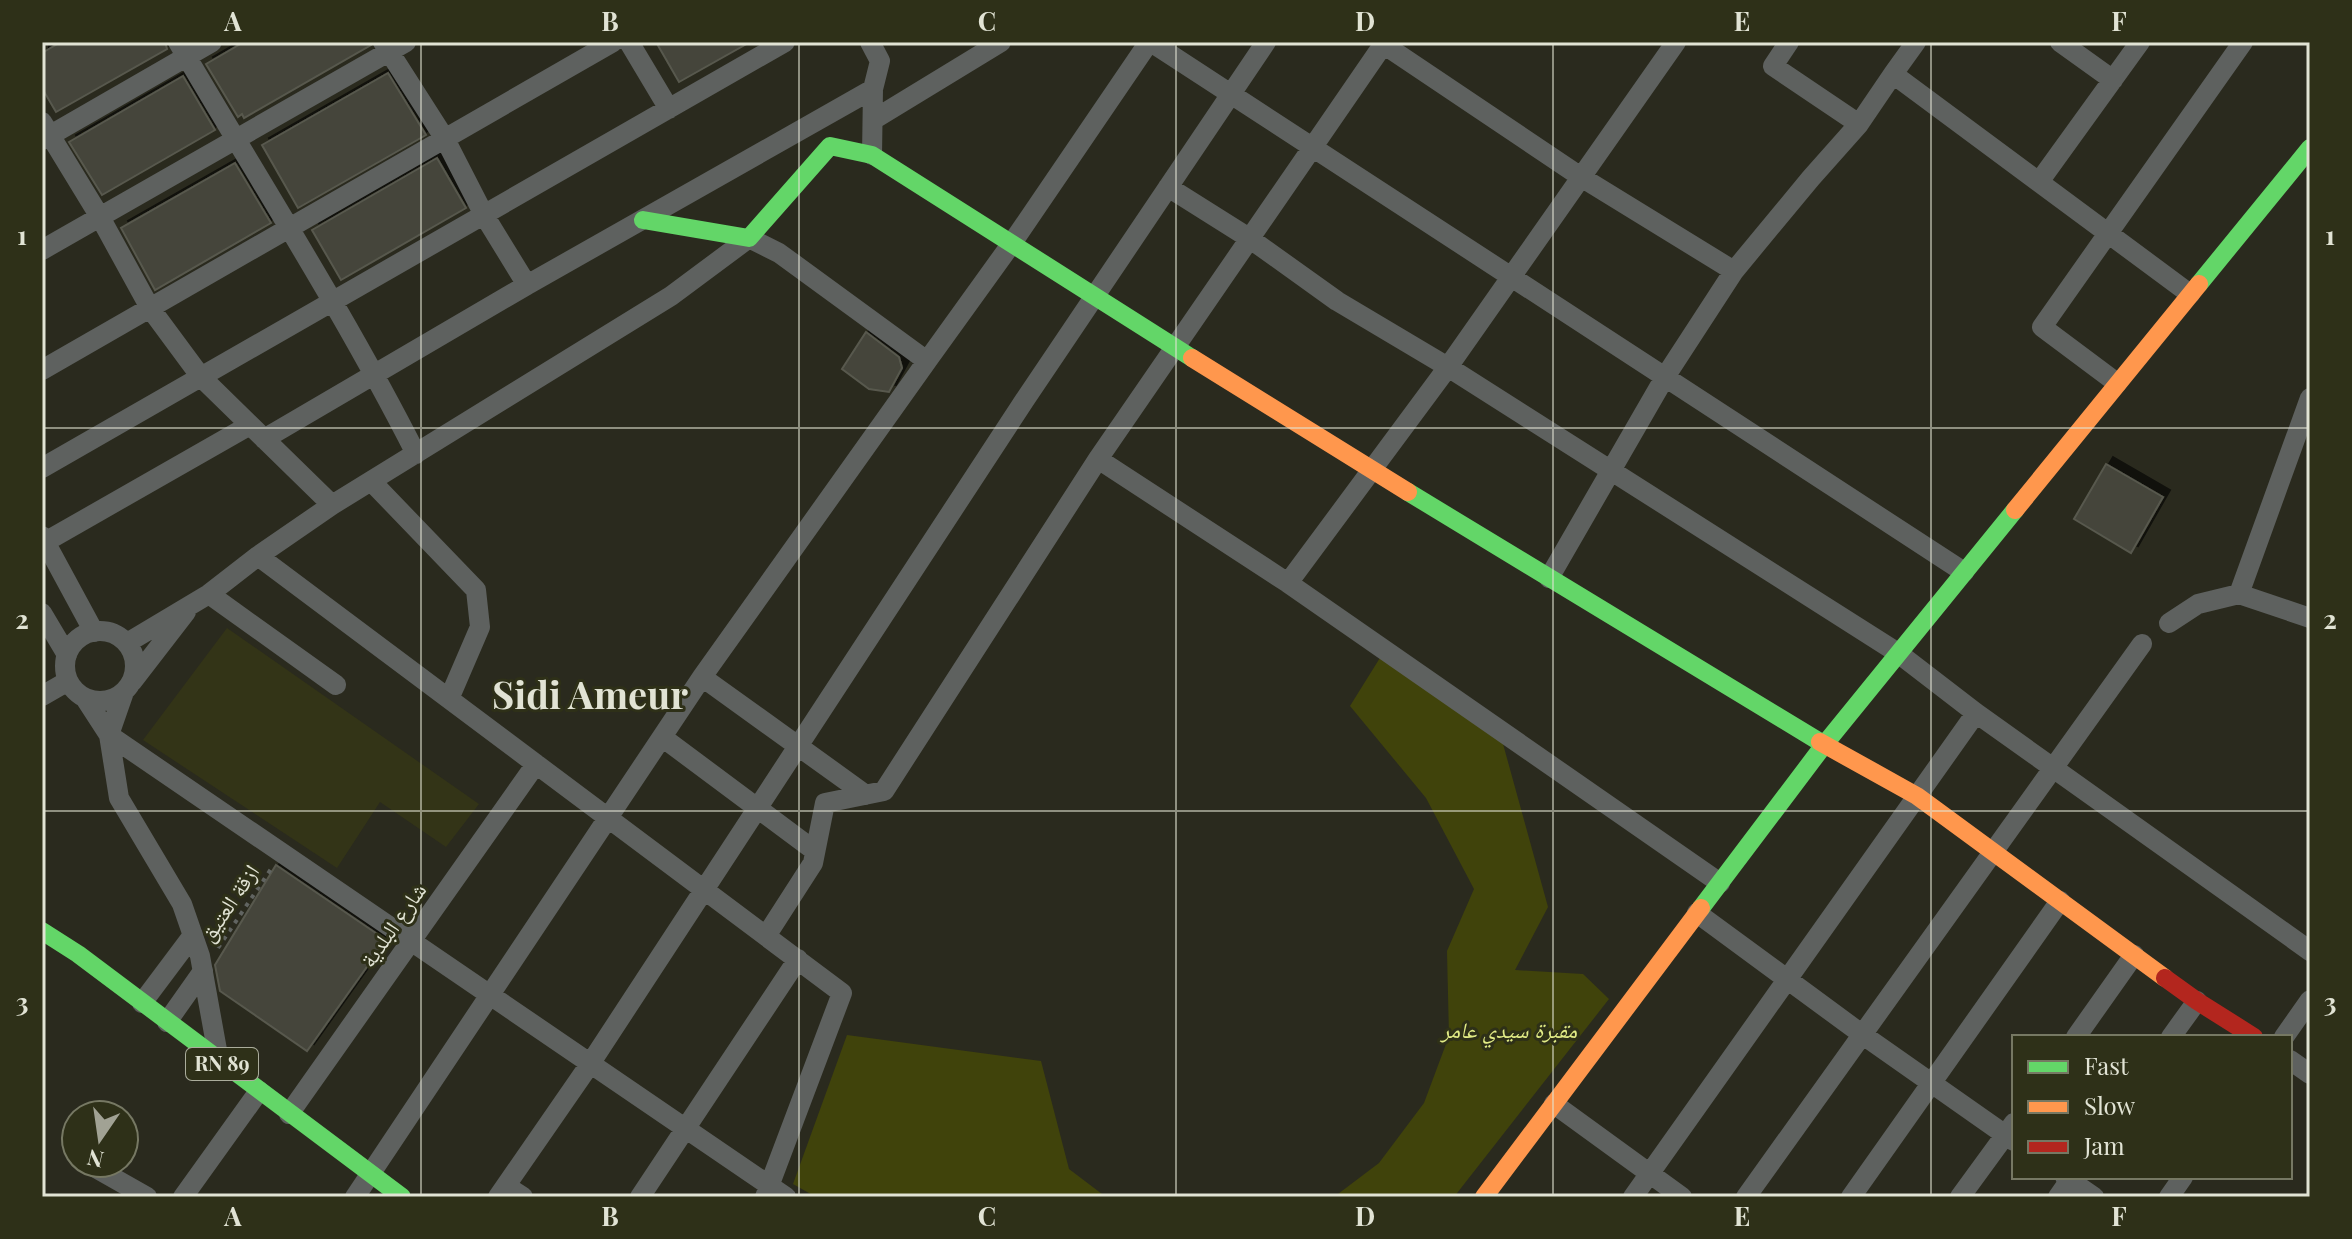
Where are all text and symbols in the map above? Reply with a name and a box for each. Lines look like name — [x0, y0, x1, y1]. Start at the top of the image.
text: A — [223, 3, 242, 38]
text: B — [601, 3, 619, 38]
text: C — [978, 3, 996, 38]
text: D — [1355, 3, 1375, 38]
text: E — [1734, 3, 1750, 38]
text: F — [2111, 3, 2127, 38]
text: 1 — [17, 217, 27, 252]
text: 1 — [2325, 217, 2335, 252]
text: 2 — [15, 601, 29, 636]
text: 2 — [2323, 601, 2337, 636]
district label: Sidi Ameur — [492, 668, 688, 719]
street label: ازقة العتيق — [191, 858, 265, 947]
street label: شارع البلدية — [352, 876, 432, 973]
text: 3 — [16, 984, 28, 1019]
text: 3 — [2324, 984, 2336, 1019]
park label: مقبرة سيدي عامر — [1439, 1014, 1577, 1048]
legend — [2012, 1035, 2292, 1179]
road number: RN 89 — [186, 1048, 258, 1080]
text: Fast — [2084, 1049, 2129, 1081]
text: Slow — [2084, 1089, 2136, 1121]
north arrow — [60, 1099, 140, 1179]
text: Jam — [2083, 1129, 2125, 1161]
text: N — [84, 1143, 106, 1176]
text: A — [223, 1198, 242, 1233]
text: B — [601, 1198, 619, 1233]
text: C — [978, 1198, 996, 1233]
text: D — [1355, 1198, 1375, 1233]
text: E — [1734, 1198, 1750, 1233]
text: F — [2111, 1198, 2127, 1233]

